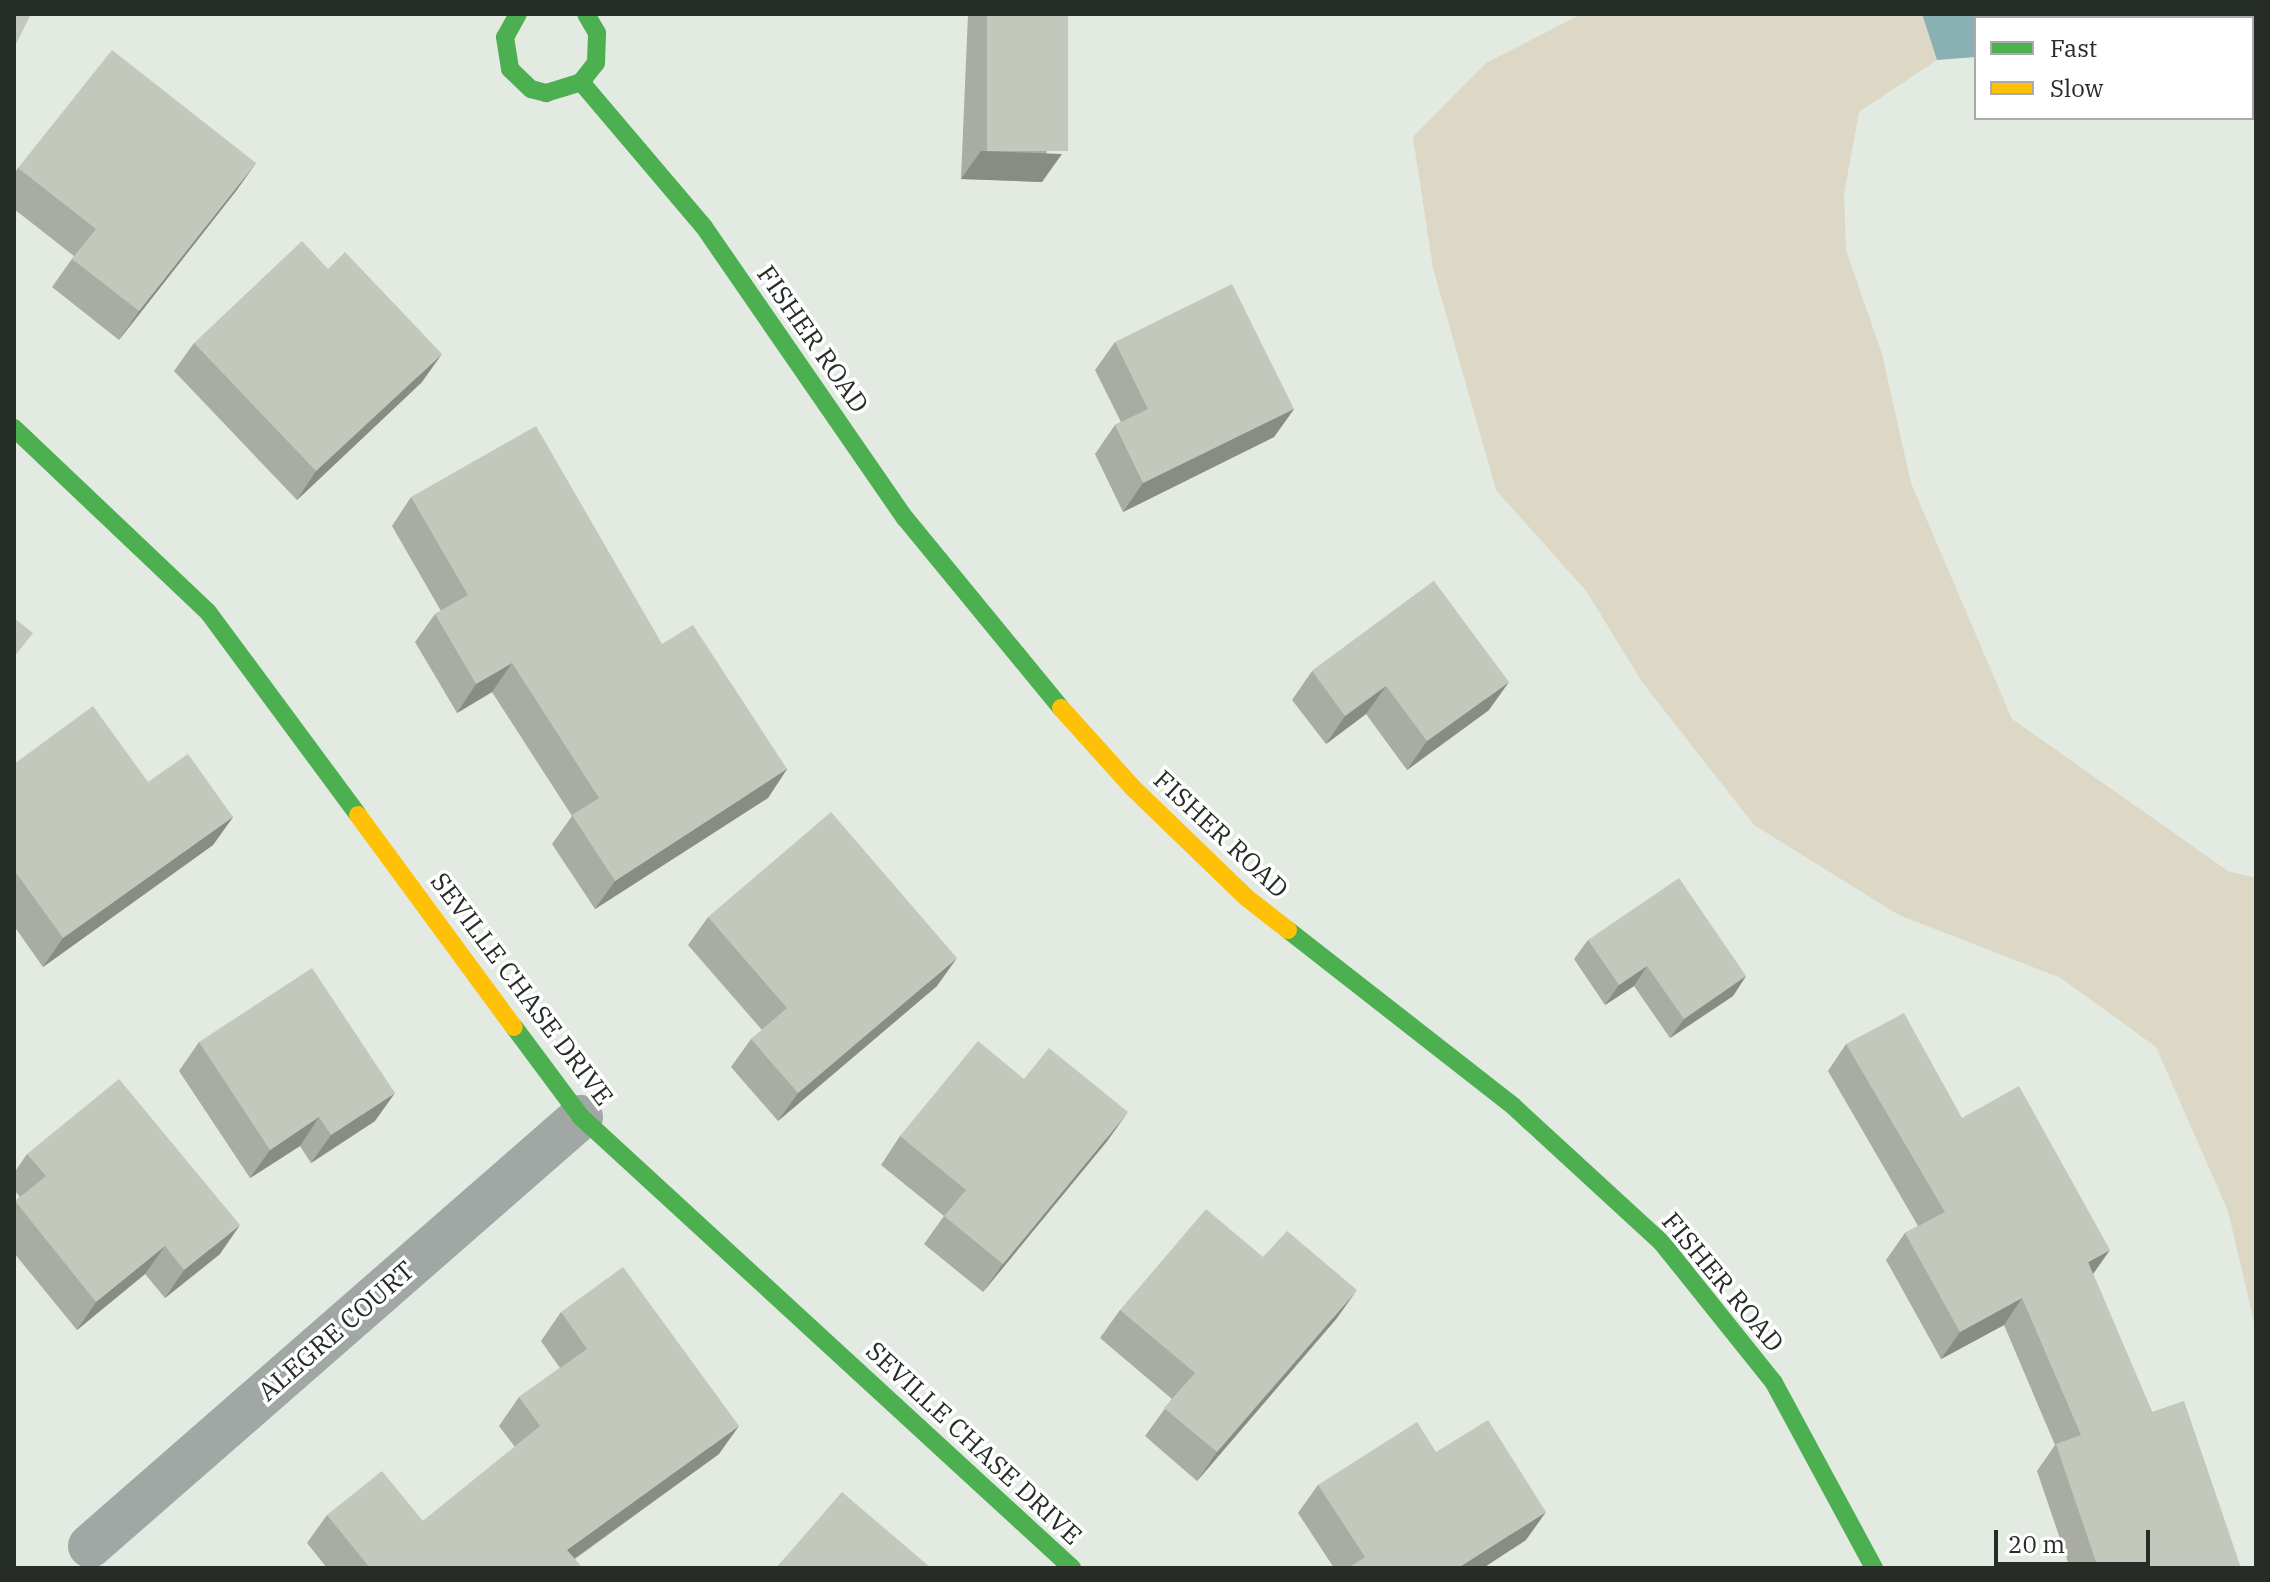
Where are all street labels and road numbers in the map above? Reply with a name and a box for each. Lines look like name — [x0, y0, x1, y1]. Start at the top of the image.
street label: FISHER ROAD — [751, 259, 875, 419]
street label: FISHER ROAD — [1147, 764, 1295, 904]
street label: SEVILLE CHASE DRIVE — [424, 866, 620, 1112]
street label: FISHER ROAD — [1656, 1206, 1790, 1358]
street label: ALEGRE COURT — [251, 1255, 421, 1407]
street label: SEVILLE CHASE DRIVE — [860, 1335, 1088, 1551]

